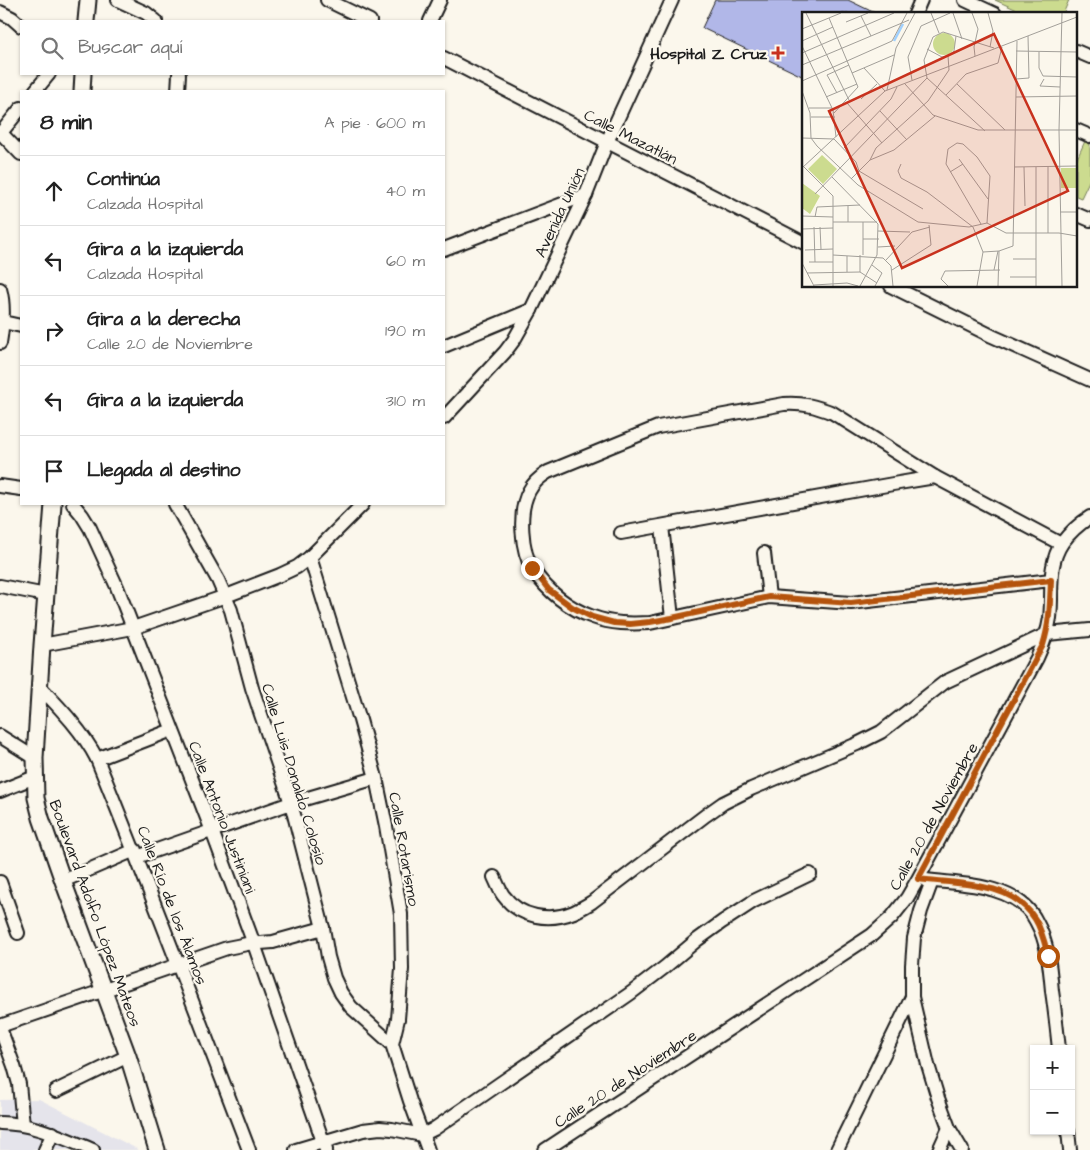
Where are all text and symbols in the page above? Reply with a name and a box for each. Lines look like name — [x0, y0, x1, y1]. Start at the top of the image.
inset map — [802, 12, 1078, 288]
search box — [20, 20, 445, 75]
icon: search — [38, 34, 66, 62]
text: Buscar aquí — [78, 34, 182, 61]
place label: Hospital Z Cruz — [650, 43, 768, 65]
marker: Hospital Z Cruz — [771, 46, 785, 60]
street label: Calle Mazatlán — [580, 104, 681, 170]
text: 8 min — [40, 108, 92, 137]
text: A pie · 600 m — [324, 112, 425, 134]
street label: Avenida Unión — [529, 164, 590, 261]
text: Continúa — [87, 166, 160, 193]
icon: ahead — [40, 177, 68, 205]
text: 40 m — [385, 180, 425, 202]
text: Calzada Hospital — [87, 193, 203, 215]
text: Gira a la izquierda — [87, 236, 243, 263]
icon: left — [40, 247, 68, 275]
text: 60 m — [386, 250, 425, 272]
text: Calzada Hospital — [87, 263, 203, 285]
text: Gira a la derecha — [87, 306, 240, 333]
icon: right — [40, 317, 68, 345]
text: 190 m — [385, 320, 425, 342]
text: Calle 20 de Noviembre — [87, 333, 253, 355]
icon: left — [40, 387, 68, 415]
text: Gira a la izquierda — [87, 387, 243, 414]
text: 310 m — [386, 390, 425, 412]
icon: arrive — [40, 457, 68, 485]
text: Llegada al destino — [87, 457, 240, 484]
route end — [521, 557, 544, 580]
street label: Calle Luis Donaldo Colosio — [256, 681, 332, 868]
street label: Calle Antonio Justiniani — [183, 738, 262, 897]
street label: Calle 20 de Noviembre — [884, 738, 984, 894]
street label: Calle Rotarismo — [383, 790, 425, 908]
street label: Boulevard Adolfo López Mateos — [44, 797, 146, 1030]
street label: Calle Río de los Álamos — [132, 823, 213, 988]
route start — [1037, 945, 1060, 968]
street label: Calle 20 de Noviembre — [550, 1024, 701, 1133]
map controls — [1030, 1045, 1075, 1135]
button: + — [1030, 1045, 1075, 1090]
button: − — [1030, 1090, 1075, 1135]

